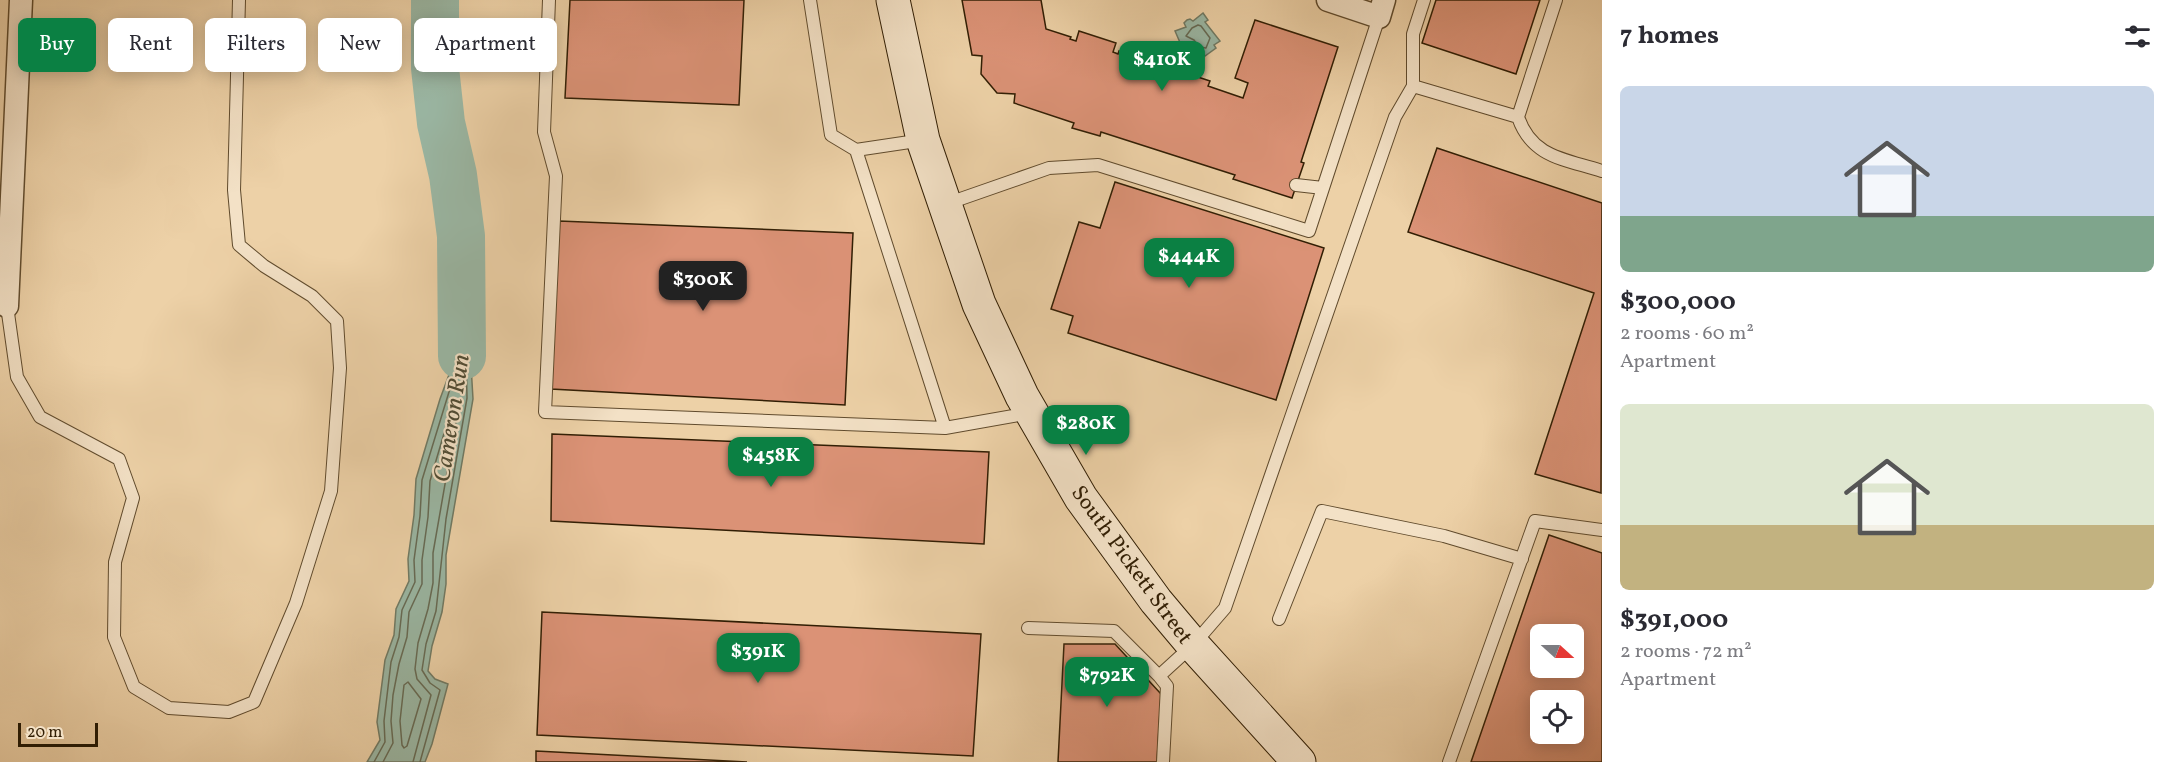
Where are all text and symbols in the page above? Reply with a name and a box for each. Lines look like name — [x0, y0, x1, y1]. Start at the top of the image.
chip: Buy — [18, 18, 96, 72]
chip: Rent — [108, 18, 193, 72]
chip: Filters — [205, 18, 306, 72]
chip: New — [318, 18, 402, 72]
chip: Apartment — [414, 18, 557, 72]
text: 7 homes — [1620, 18, 1719, 54]
icon: filters — [2121, 20, 2154, 53]
pin: $410K — [1120, 41, 1204, 92]
text: $410K — [1133, 46, 1191, 74]
icon: home — [1833, 125, 1941, 233]
pin: $444K — [1147, 238, 1231, 289]
text: $444K — [1158, 243, 1220, 271]
pin: $300K — [661, 261, 745, 312]
text: $300K — [673, 266, 733, 294]
text: $300,000 — [1620, 284, 1736, 320]
text: 2 rooms · 60 m² — [1620, 320, 1754, 348]
text: Apartment — [1620, 348, 1716, 376]
water label: Cameron Run — [426, 352, 480, 485]
pin: $280K — [1044, 405, 1128, 456]
text: $280K — [1056, 410, 1116, 438]
pin: $458K — [729, 437, 813, 488]
text: $458K — [742, 442, 800, 470]
icon: home — [1833, 443, 1941, 551]
street label: South Pickett Street — [1063, 480, 1199, 651]
text: $391,000 — [1620, 602, 1728, 638]
north arrow — [1530, 624, 1584, 678]
map controls — [1530, 624, 1584, 744]
pin: $391K — [716, 633, 800, 684]
text: $391K — [731, 638, 785, 666]
text: 2 rooms · 72 m² — [1620, 638, 1752, 666]
pin: $792K — [1065, 657, 1149, 708]
text: $792K — [1079, 662, 1135, 690]
text: Apartment — [1620, 666, 1716, 694]
button: locate — [1530, 690, 1584, 744]
scale bar — [18, 720, 98, 748]
text: 20 m — [27, 722, 62, 744]

